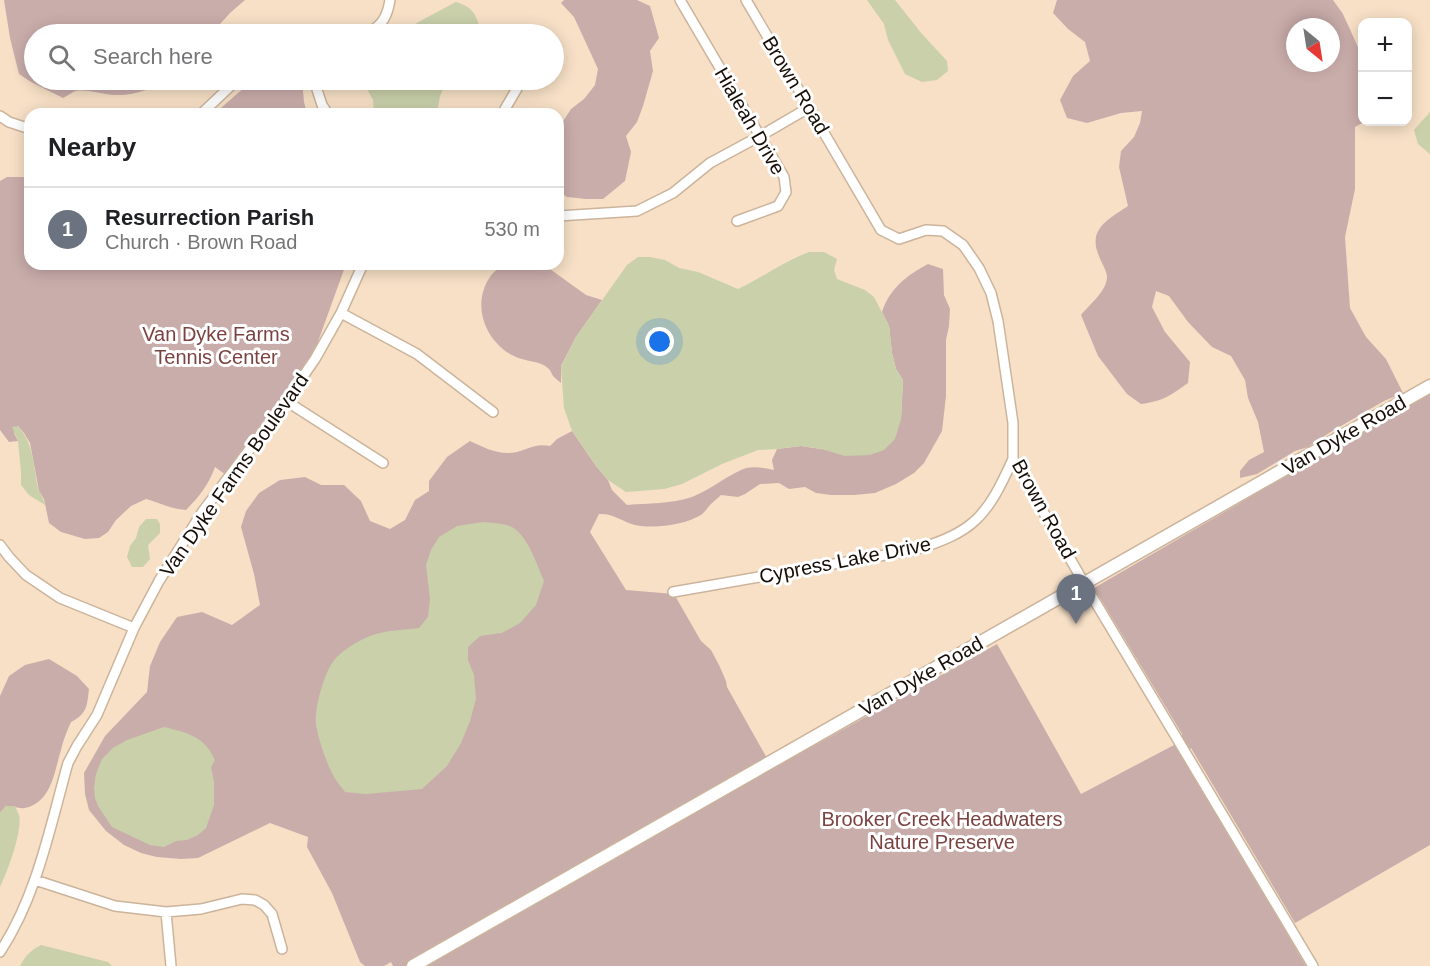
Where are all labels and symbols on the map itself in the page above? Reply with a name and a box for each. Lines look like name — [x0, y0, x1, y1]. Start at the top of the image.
north arrow — [1286, 18, 1340, 72]
street label: Brown Road — [758, 32, 834, 138]
street label: Hialeah Drive — [710, 64, 790, 178]
park label: Van Dyke Farms Tennis Center — [142, 323, 290, 368]
your location — [645, 327, 674, 356]
street label: Van Dyke Farms Boulevard — [155, 369, 313, 581]
street label: Van Dyke Road — [1278, 391, 1410, 479]
street label: Brown Road — [1008, 456, 1080, 562]
street label: Cypress Lake Drive — [757, 533, 933, 587]
pin: 1 — [1056, 574, 1096, 624]
street label: Van Dyke Road — [855, 632, 987, 720]
park label: Brooker Creek Headwaters Nature Preserve — [821, 808, 1063, 853]

